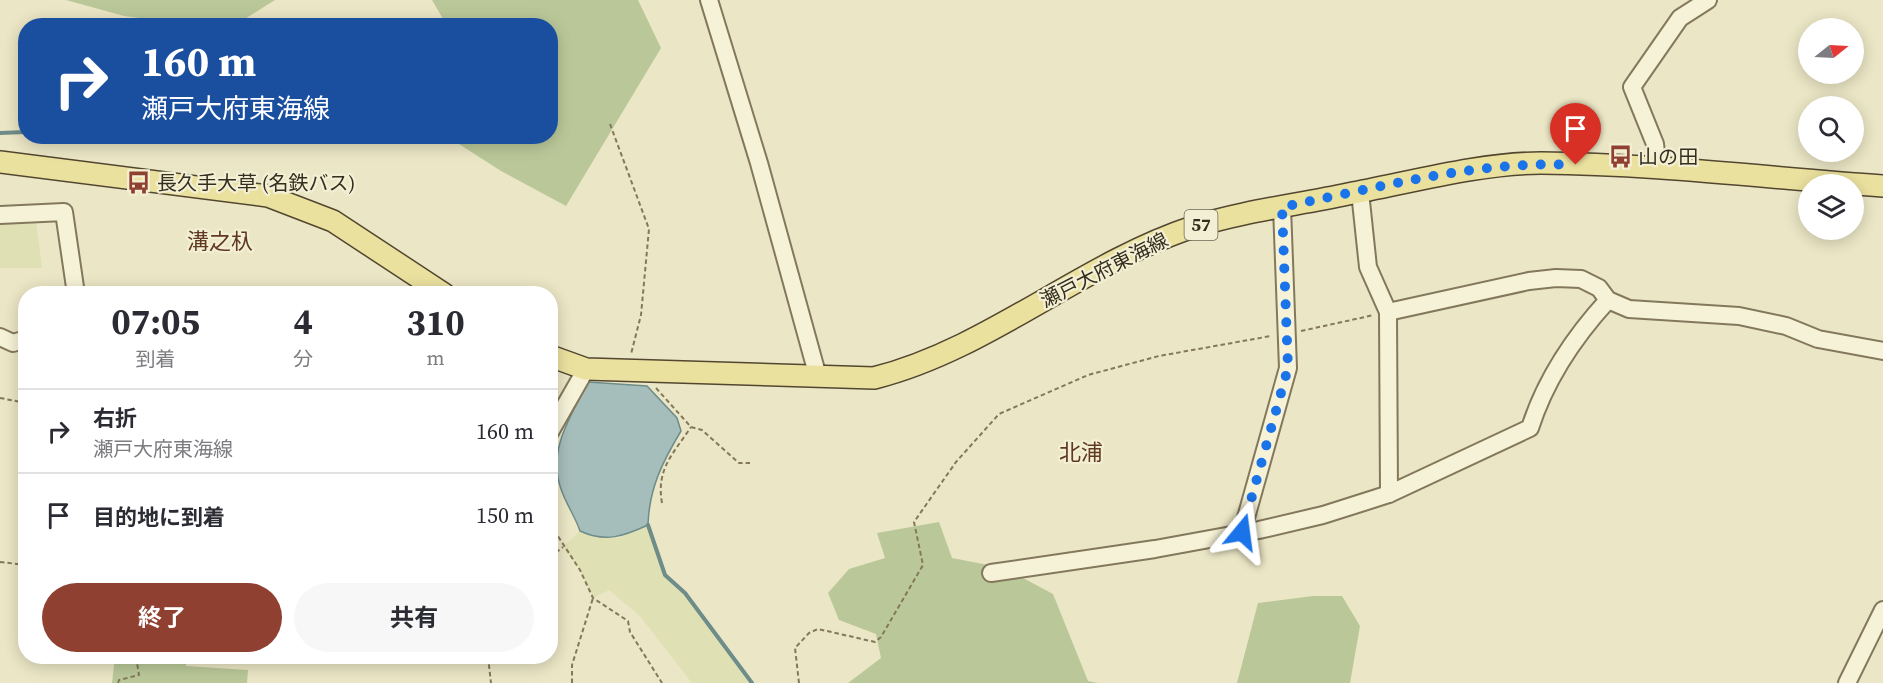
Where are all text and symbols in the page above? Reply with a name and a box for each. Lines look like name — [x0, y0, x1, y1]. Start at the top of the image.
north arrow — [1798, 18, 1864, 84]
map controls — [1798, 18, 1864, 240]
text: 160 m — [141, 32, 256, 90]
icon: right — [42, 42, 120, 120]
text: 瀬戸大府東海線 — [141, 90, 330, 127]
button: search — [1798, 96, 1864, 162]
pin — [1550, 103, 1601, 165]
icon: arrive — [1559, 112, 1592, 145]
place label: 山の田 — [1638, 143, 1698, 171]
bus stop icon: 山の田 — [1607, 144, 1633, 170]
place label: 長久手大草 (名鉄バス) — [157, 169, 355, 197]
bus stop icon: 長久手大草 (名鉄バス) — [126, 170, 152, 196]
button: layers — [1798, 174, 1864, 240]
road number: 57 — [1184, 210, 1218, 240]
district label: 溝之杁 — [187, 226, 253, 256]
street label: 瀬戸大府東海線 — [1035, 226, 1173, 314]
text: 07:05 — [111, 297, 200, 346]
text: 4 — [293, 297, 313, 346]
text: 310 — [406, 298, 465, 347]
text: m — [427, 344, 445, 372]
text: 到着 — [136, 345, 176, 373]
text: 分 — [293, 345, 313, 373]
text: 右折 — [93, 403, 137, 433]
icon: right — [42, 415, 75, 448]
text: 160 m — [476, 416, 534, 446]
text: 瀬戸大府東海線 — [93, 435, 233, 463]
district label: 北浦 — [1059, 437, 1103, 467]
icon: arrive — [42, 499, 75, 532]
text: 150 m — [476, 500, 534, 530]
position arrow — [1210, 500, 1274, 564]
text: 目的地に到着 — [93, 502, 225, 532]
button: 終了 — [42, 583, 282, 652]
button: 共有 — [294, 583, 534, 652]

